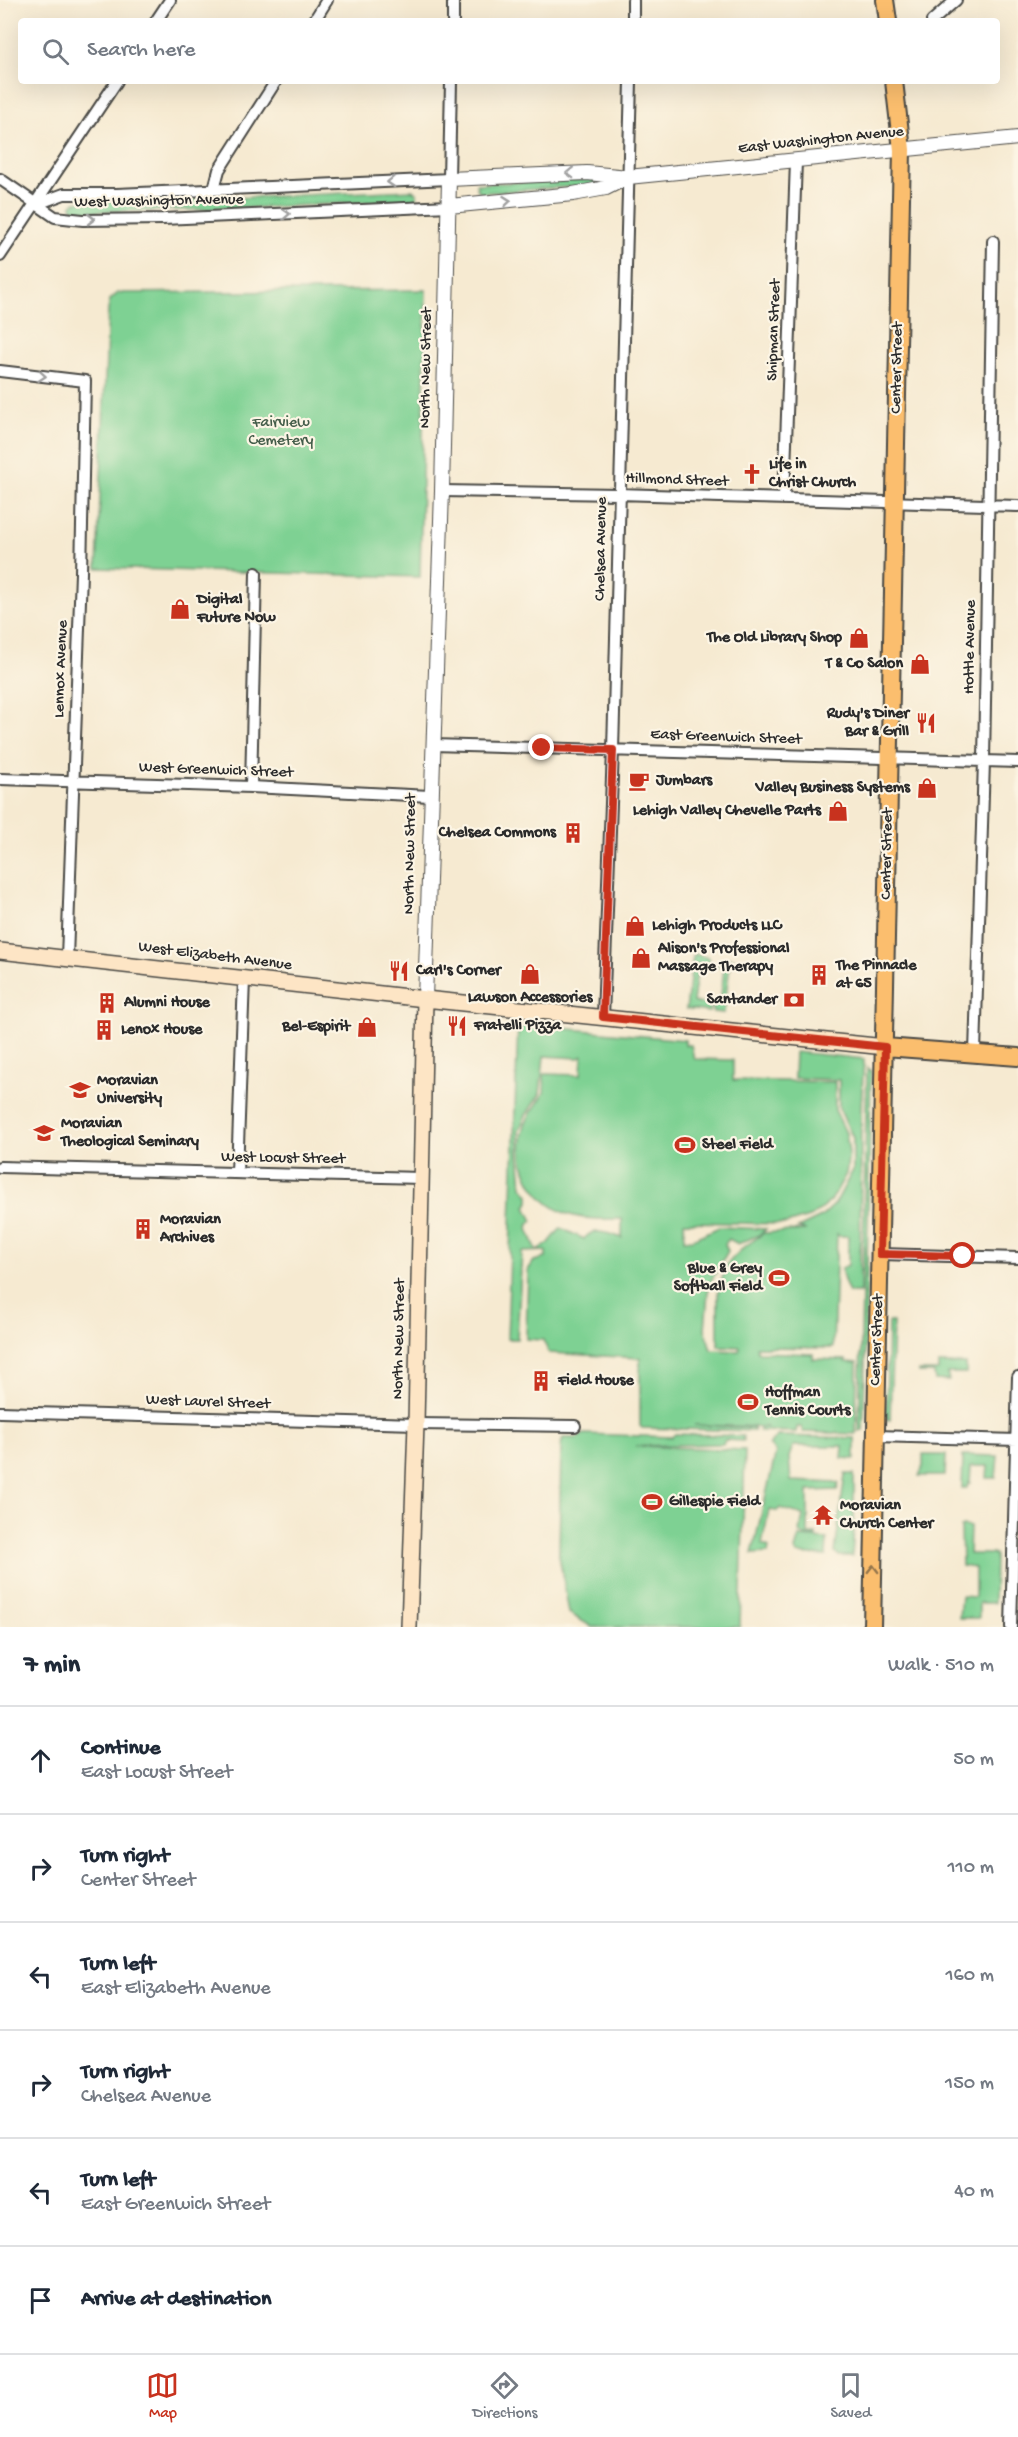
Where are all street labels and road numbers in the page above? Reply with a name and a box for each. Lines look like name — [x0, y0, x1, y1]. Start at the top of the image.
street label: East Washington Avenue — [737, 123, 906, 159]
street label: West Washington Avenue — [74, 191, 245, 213]
street label: Shipman Street — [764, 277, 786, 381]
street label: North New Street — [416, 306, 438, 429]
street label: Center Street — [888, 321, 908, 414]
street label: Hillmond Street — [625, 470, 730, 492]
street label: Chelsea Avenue — [592, 496, 612, 601]
street label: Hottle Avenue — [961, 599, 981, 694]
street label: Lennox Avenue — [51, 619, 73, 718]
street label: East Greenwich Street — [650, 726, 803, 750]
street label: West Greenwich Street — [139, 759, 295, 783]
street label: North New Street — [400, 792, 422, 915]
street label: Center Street — [878, 807, 898, 900]
street label: West Elizabeth Avenue — [137, 938, 294, 976]
street label: West Locust Street — [221, 1148, 347, 1170]
street label: North New Street — [389, 1277, 411, 1400]
street label: Center Street — [867, 1293, 889, 1386]
street label: West Laurel Street — [146, 1391, 272, 1415]

